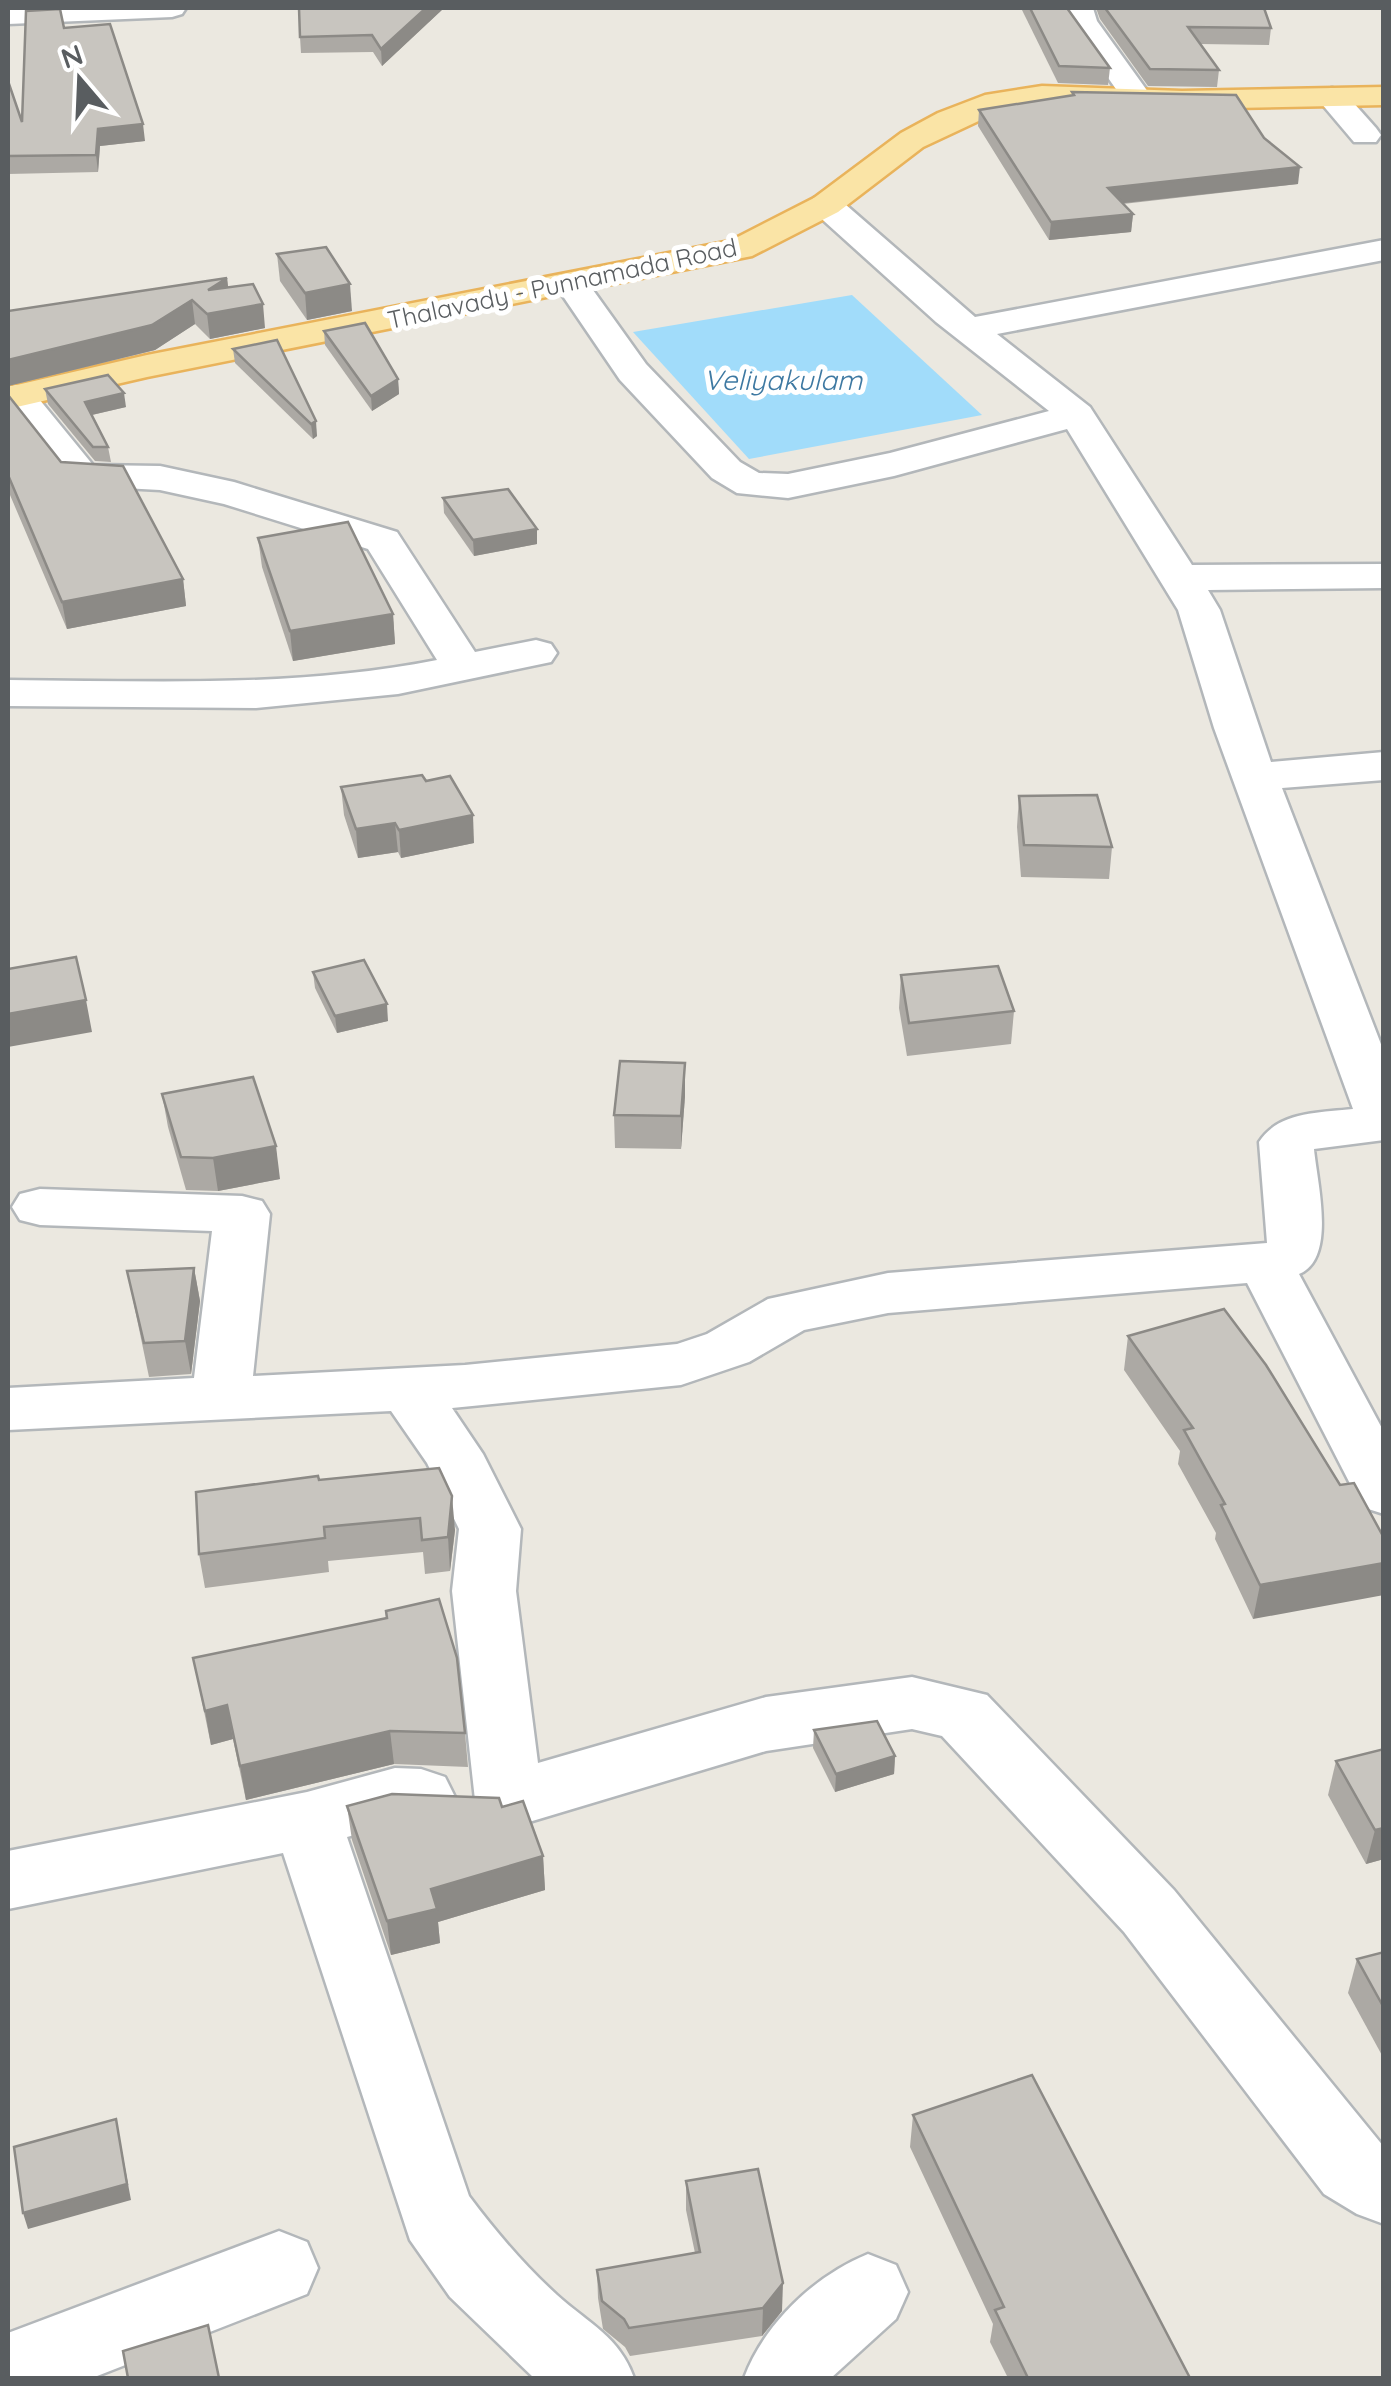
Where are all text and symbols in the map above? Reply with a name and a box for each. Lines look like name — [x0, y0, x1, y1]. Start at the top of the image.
north arrow — [30, 30, 130, 130]
text: N — [56, 36, 87, 76]
street label: Thalavady - Punnamada Road — [385, 231, 739, 335]
water label: Veliyakulam — [704, 362, 863, 397]

